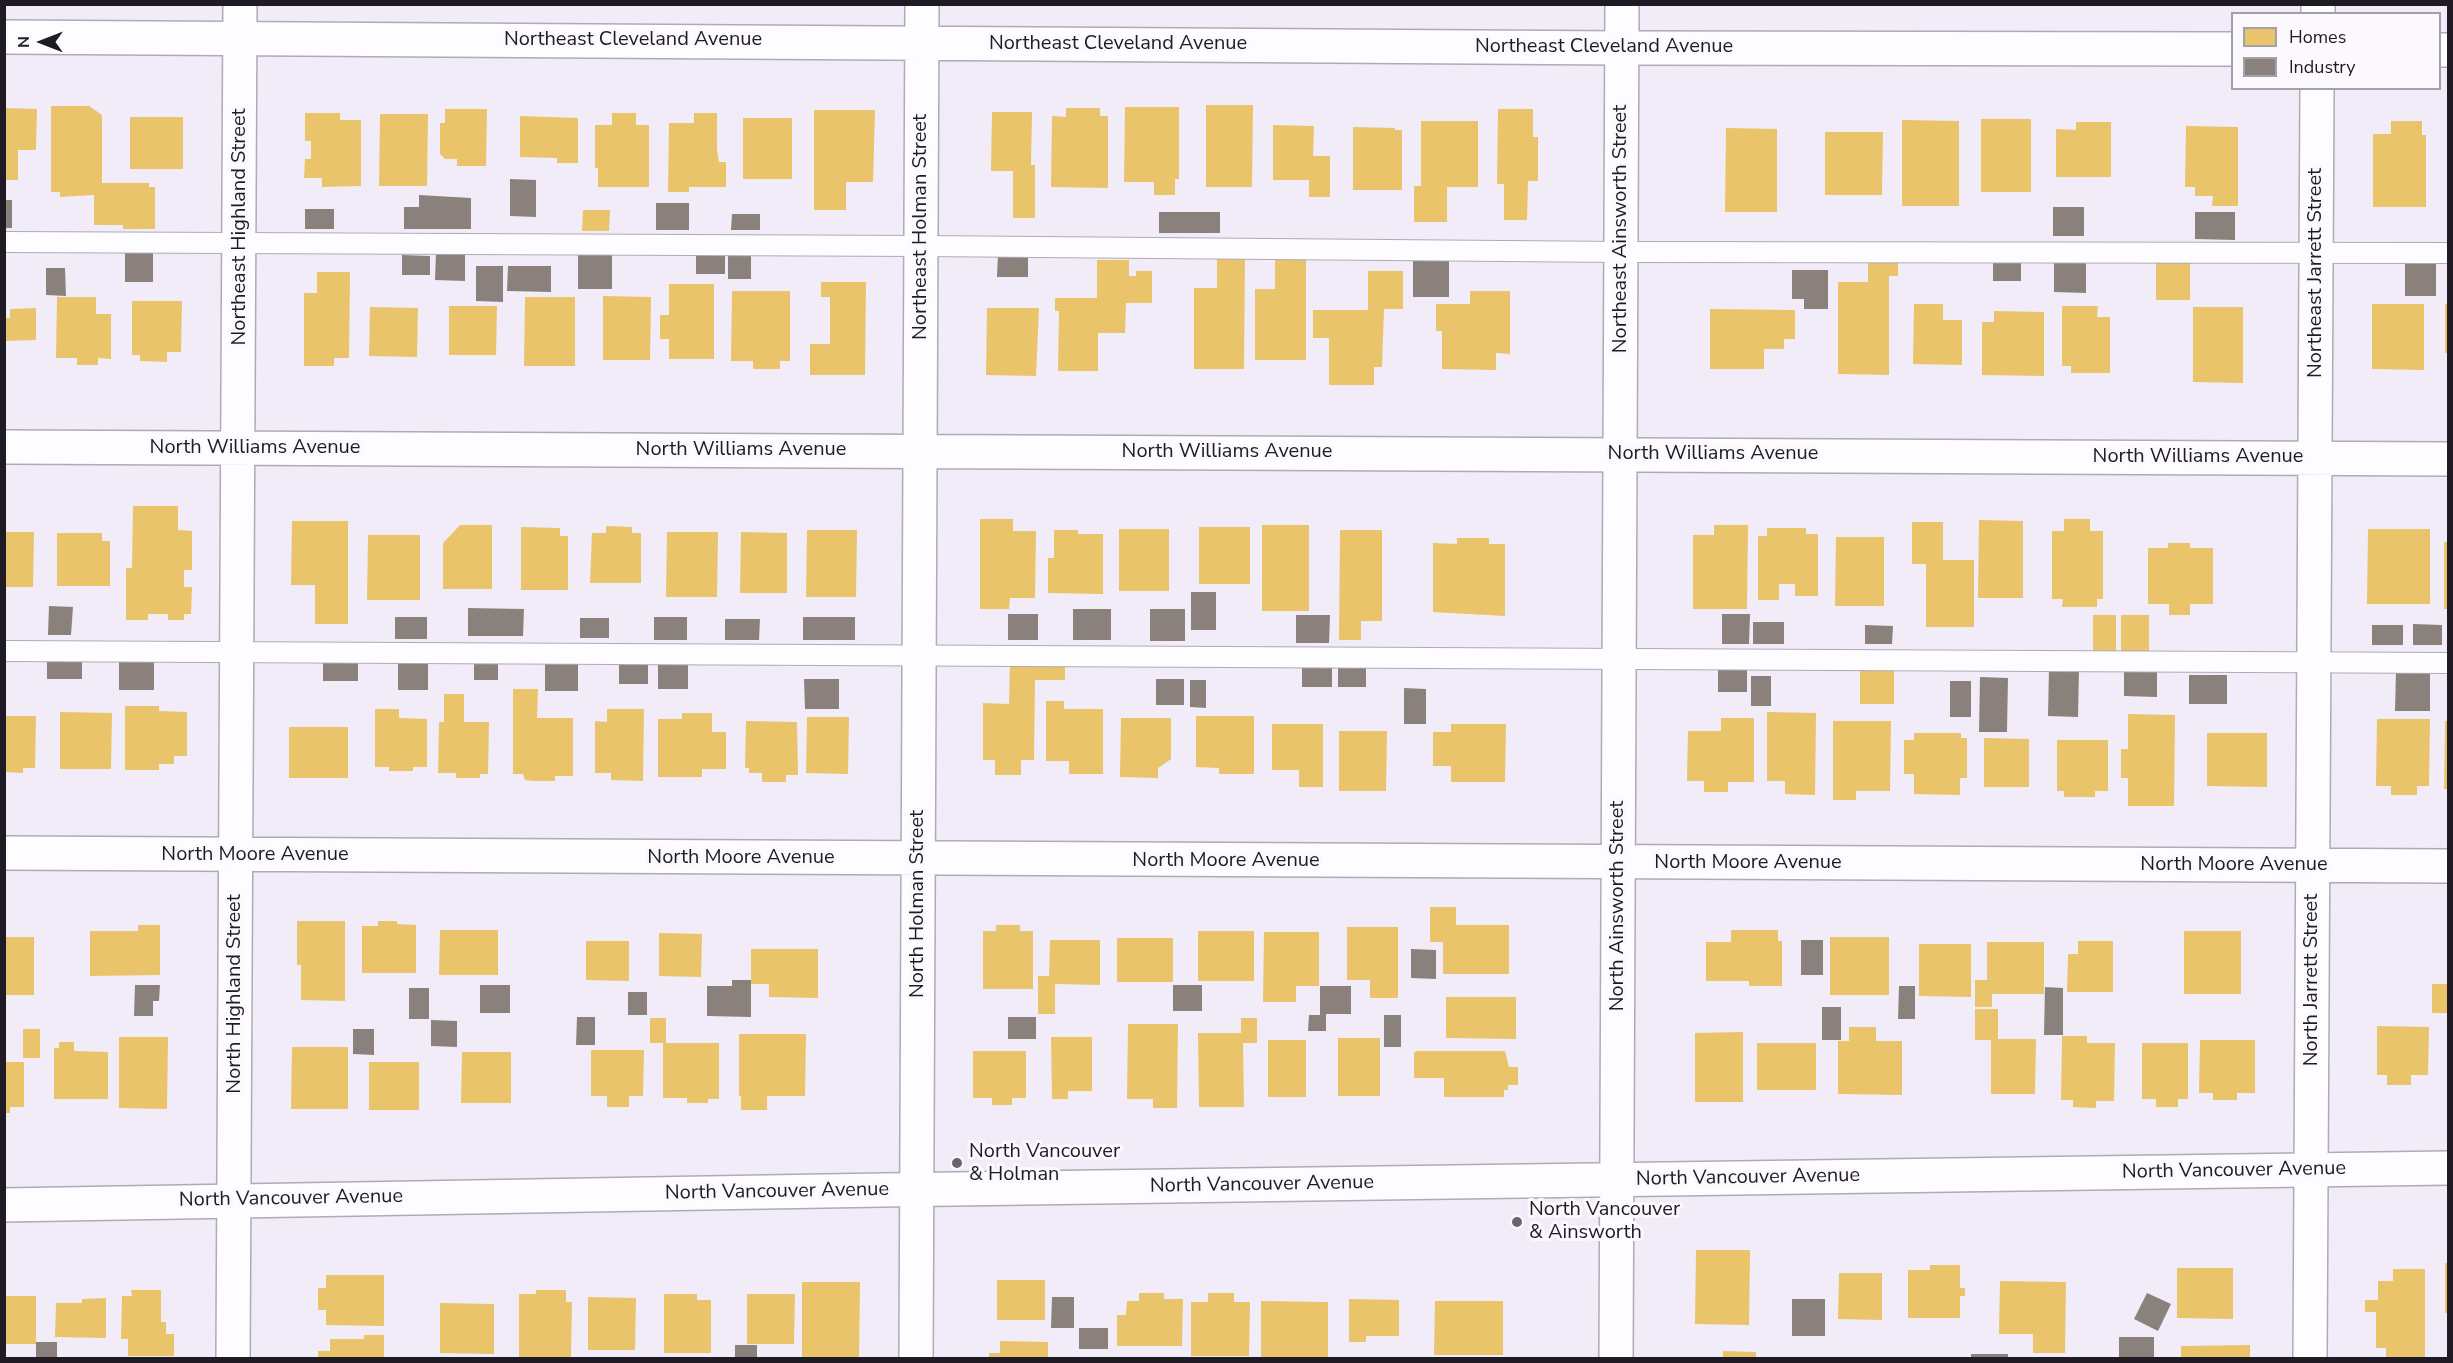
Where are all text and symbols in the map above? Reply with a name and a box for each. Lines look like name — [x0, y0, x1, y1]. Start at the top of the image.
north arrow — [12, 12, 72, 72]
legend — [2231, 12, 2441, 90]
text: Homes — [2289, 25, 2346, 49]
street label: Northeast Cleveland Avenue — [504, 28, 762, 52]
street label: Northeast Cleveland Avenue — [989, 32, 1247, 56]
street label: Northeast Cleveland Avenue — [1475, 35, 1733, 59]
text: N — [13, 36, 35, 48]
text: Industry — [2289, 55, 2356, 79]
street label: Northeast Ainsworth Street — [1609, 105, 1633, 353]
street label: Northeast Highland Street — [228, 108, 252, 346]
street label: Northeast Holman Street — [909, 114, 933, 340]
street label: Northeast Jarrett Street — [2304, 168, 2328, 378]
street label: North Williams Avenue — [150, 436, 360, 460]
street label: North Williams Avenue — [636, 438, 846, 462]
street label: North Williams Avenue — [1122, 440, 1332, 464]
street label: North Williams Avenue — [1608, 442, 1818, 466]
street label: North Williams Avenue — [2093, 445, 2303, 469]
street label: North Ainsworth Street — [1606, 801, 1630, 1011]
street label: North Holman Street — [906, 810, 930, 998]
street label: North Moore Avenue — [161, 843, 349, 867]
street label: North Moore Avenue — [647, 846, 835, 870]
street label: North Moore Avenue — [1132, 849, 1320, 873]
street label: North Moore Avenue — [1654, 851, 1842, 875]
street label: North Moore Avenue — [2140, 853, 2328, 877]
street label: North Highland Street — [223, 894, 247, 1094]
street label: North Jarrett Street — [2300, 894, 2324, 1066]
place label: North Vancouver & Holman — [969, 1140, 1120, 1187]
marker: North Vancouver & Holman — [950, 1156, 964, 1170]
street label: North Vancouver Avenue — [2122, 1157, 2346, 1185]
street label: North Vancouver Avenue — [1636, 1164, 1860, 1192]
street label: North Vancouver Avenue — [1150, 1171, 1374, 1199]
street label: North Vancouver Avenue — [665, 1178, 889, 1206]
street label: North Vancouver Avenue — [179, 1185, 403, 1213]
place label: North Vancouver & Ainsworth — [1529, 1198, 1680, 1245]
marker: North Vancouver & Ainsworth — [1510, 1215, 1524, 1229]

